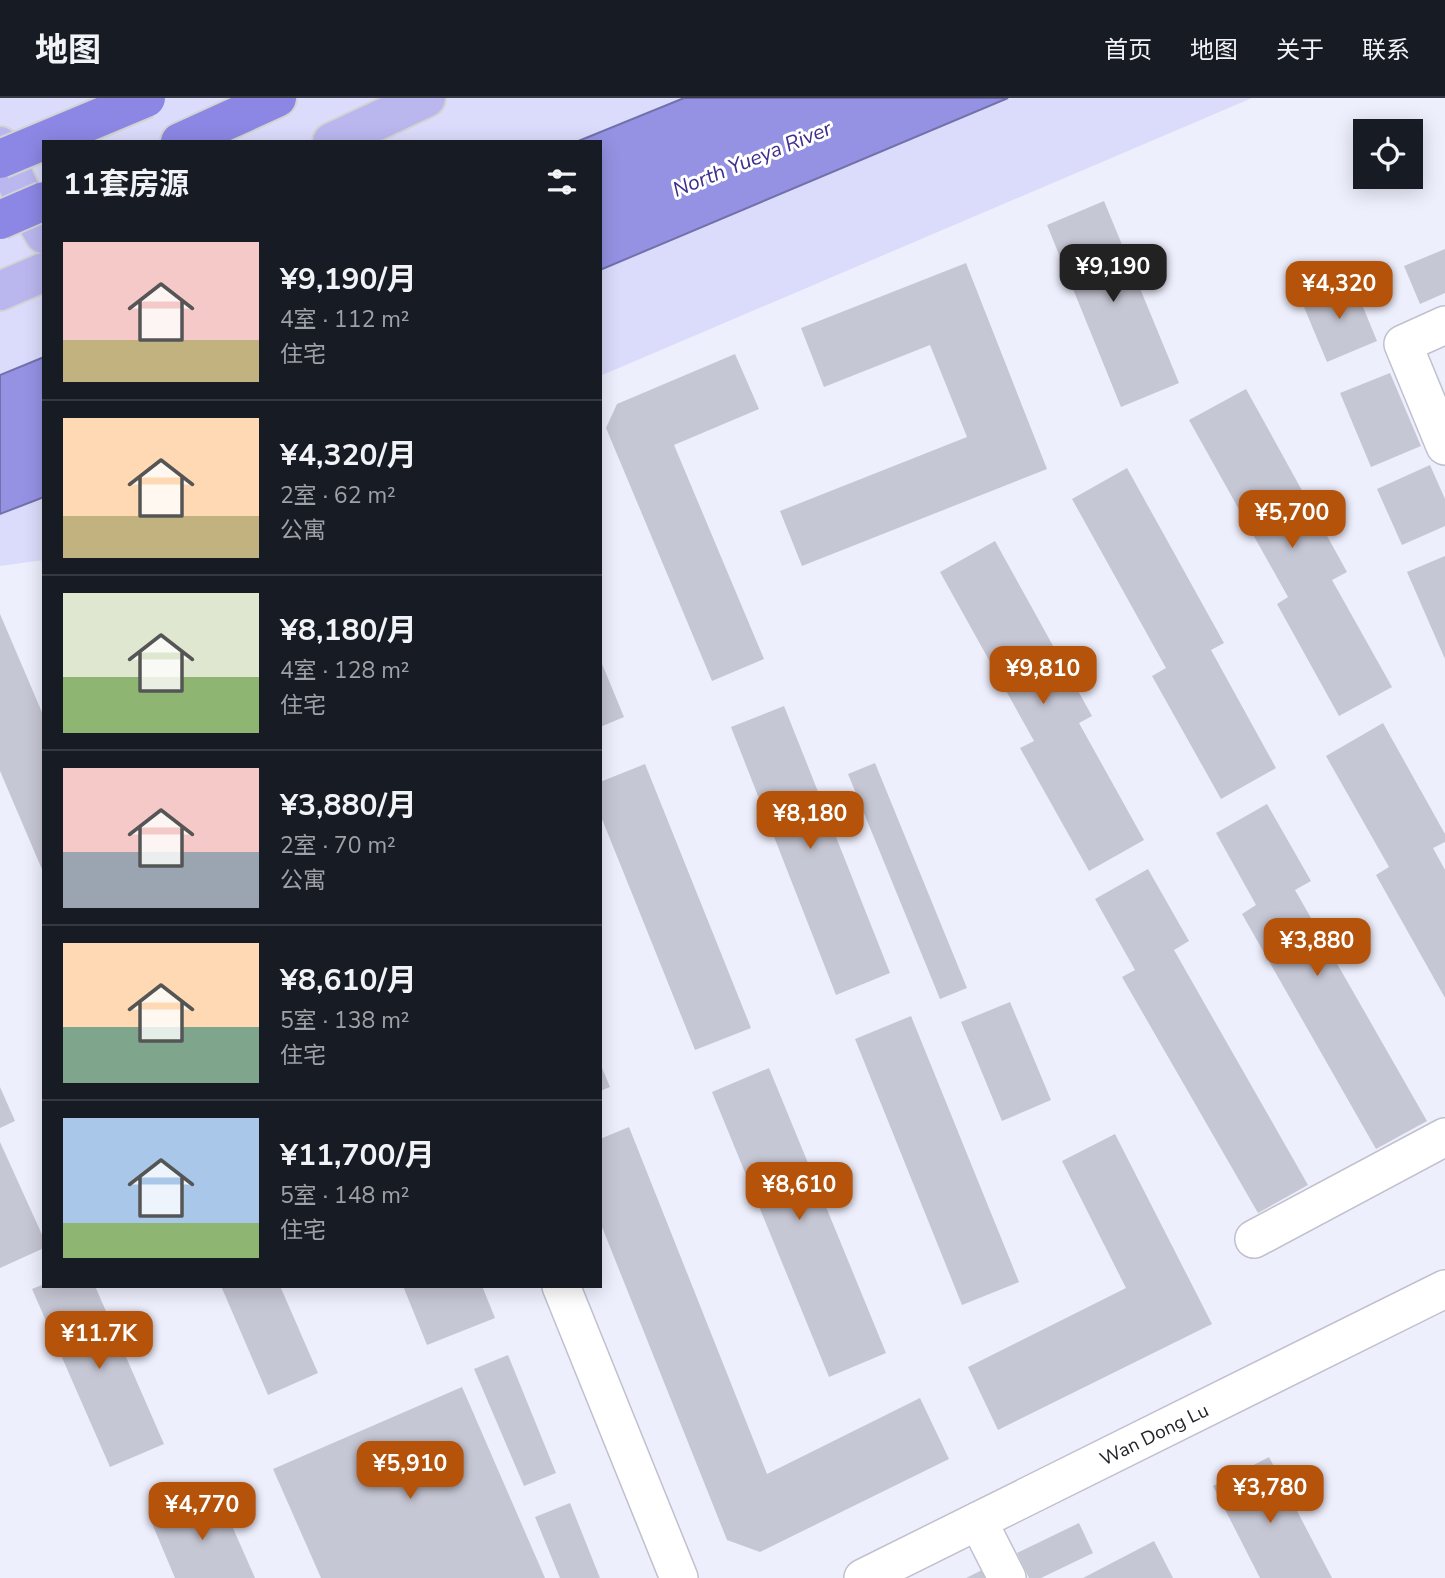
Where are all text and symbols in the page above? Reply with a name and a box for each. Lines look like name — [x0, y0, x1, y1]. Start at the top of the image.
text: 地图 — [35, 28, 101, 73]
text: 首页 — [1104, 34, 1152, 66]
text: 地图 — [1190, 34, 1238, 66]
text: 关于 — [1276, 34, 1324, 66]
text: 联系 — [1362, 34, 1410, 66]
water label: North Yueya River — [668, 114, 836, 204]
map controls — [1353, 119, 1423, 189]
button: locate — [1353, 119, 1423, 189]
icon: filters — [543, 163, 581, 201]
text: 11套房源 — [63, 164, 189, 205]
pin: ¥9,190 — [1056, 244, 1170, 304]
text: ¥9,190 — [1076, 251, 1150, 282]
text: ¥9,190/月 — [280, 259, 417, 300]
pin: ¥4,320 — [1282, 262, 1396, 321]
text: ¥4,320 — [1302, 268, 1376, 299]
icon: home — [119, 270, 203, 354]
text: 4室 · 112 m² — [280, 304, 410, 335]
text: 住宅 — [280, 339, 326, 370]
text: ¥4,320/月 — [280, 435, 417, 476]
icon: home — [119, 446, 203, 530]
text: 2室 · 62 m² — [280, 480, 396, 511]
pin: ¥5,700 — [1235, 490, 1349, 550]
text: ¥5,700 — [1255, 497, 1329, 528]
text: 公寓 — [280, 515, 326, 546]
text: ¥8,180/月 — [280, 610, 417, 651]
icon: home — [119, 621, 203, 705]
pin: ¥9,810 — [986, 646, 1100, 706]
text: ¥9,810 — [1006, 653, 1080, 684]
text: 4室 · 128 m² — [280, 655, 410, 686]
text: 住宅 — [280, 690, 326, 721]
text: ¥3,880/月 — [280, 785, 417, 826]
pin: ¥8,180 — [753, 792, 867, 851]
icon: home — [119, 796, 203, 880]
text: ¥8,180 — [773, 798, 847, 829]
text: 2室 · 70 m² — [280, 830, 396, 861]
text: 公寓 — [280, 865, 326, 896]
pin: ¥3,880 — [1260, 918, 1374, 978]
text: ¥3,880 — [1280, 925, 1354, 956]
text: ¥8,610/月 — [280, 960, 417, 1001]
icon: home — [119, 971, 203, 1055]
text: 5室 · 138 m² — [280, 1005, 410, 1036]
text: 住宅 — [280, 1040, 326, 1071]
text: ¥11,700/月 — [280, 1135, 435, 1176]
icon: home — [119, 1146, 203, 1230]
pin: ¥8,610 — [742, 1162, 856, 1222]
text: ¥8,610 — [762, 1169, 836, 1200]
text: 5室 · 148 m² — [280, 1180, 410, 1211]
text: 住宅 — [280, 1215, 326, 1246]
pin: ¥11.7K — [42, 1312, 156, 1371]
text: ¥11.7K — [61, 1318, 137, 1349]
street label: Wan Dong Lu — [1096, 1397, 1213, 1472]
pin: ¥5,910 — [353, 1442, 467, 1501]
text: ¥5,910 — [373, 1448, 447, 1479]
pin: ¥3,780 — [1213, 1466, 1327, 1525]
text: ¥3,780 — [1233, 1472, 1307, 1503]
pin: ¥4,770 — [145, 1482, 259, 1542]
text: ¥4,770 — [165, 1489, 239, 1520]

